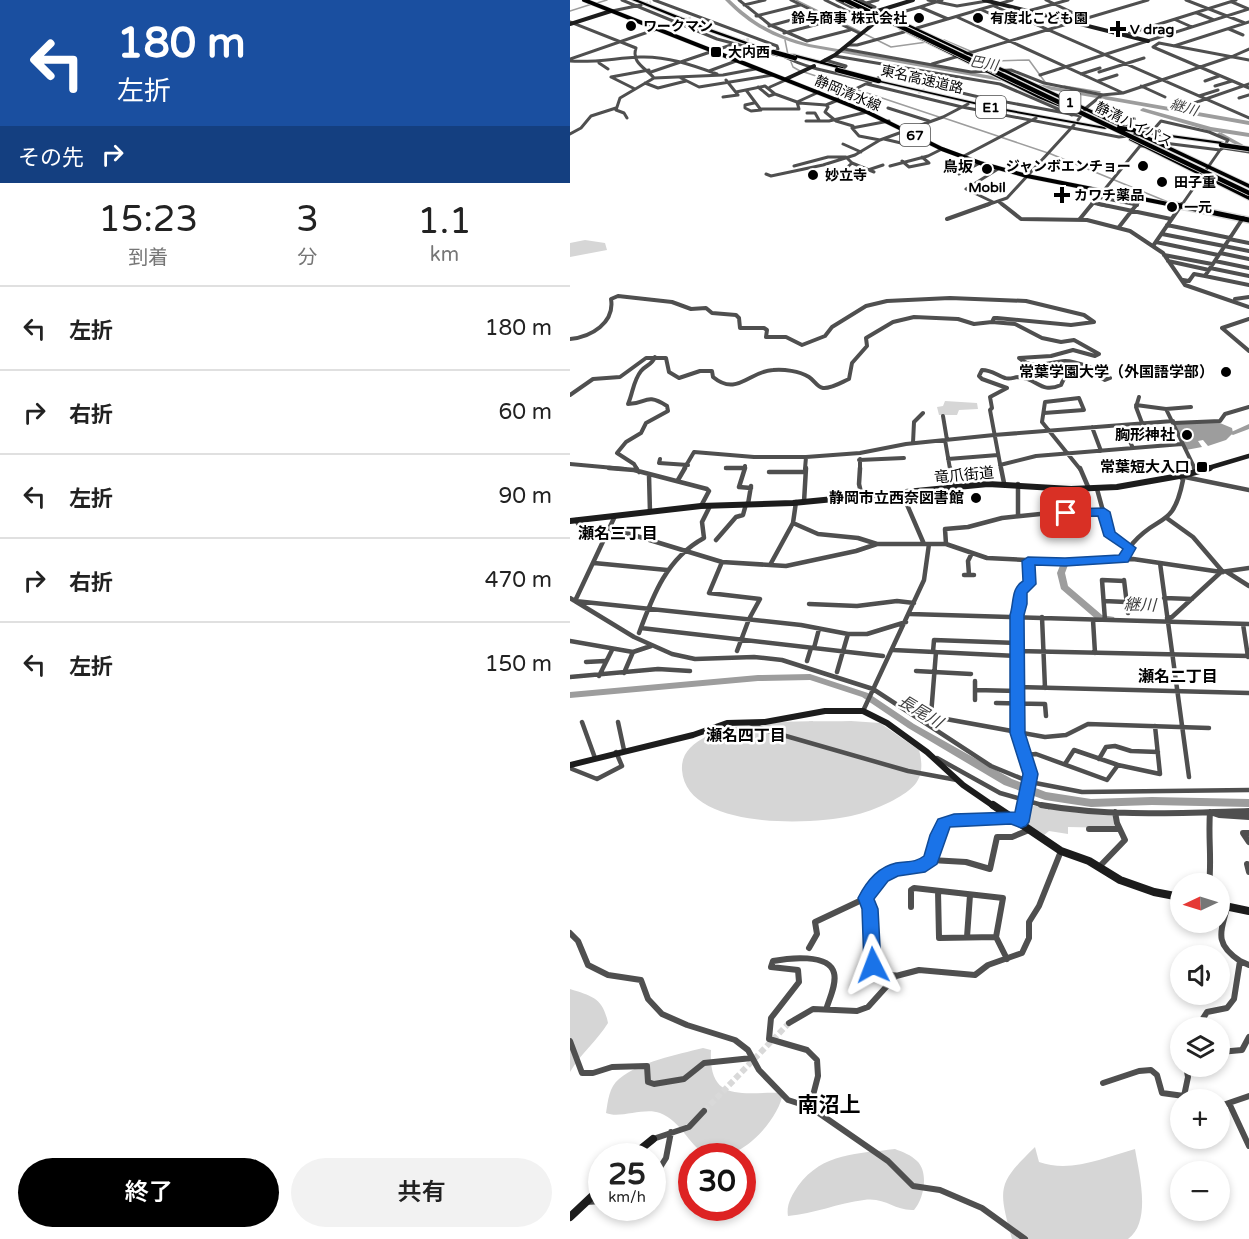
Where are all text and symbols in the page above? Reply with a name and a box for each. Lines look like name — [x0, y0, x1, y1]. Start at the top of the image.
place label: 鈴与商事 株式会社 — [791, 10, 907, 27]
place label: 有度北こども園 — [990, 10, 1088, 27]
marker: 鈴与商事 株式会社 — [912, 11, 926, 25]
marker: 有度北こども園 — [971, 11, 985, 25]
text: 180 m — [117, 18, 246, 69]
place label: ワークマン — [643, 18, 713, 35]
marker: ワークマン — [624, 19, 638, 33]
place label: V drag — [1130, 21, 1174, 38]
marker: V drag — [1111, 22, 1125, 36]
icon: left — [18, 24, 96, 102]
place label: 大内西 — [728, 44, 770, 61]
marker: 大内西 — [709, 45, 723, 59]
water label: 巴川 — [969, 53, 1001, 75]
street label: 東名高速道路 — [879, 62, 965, 97]
street label: 静岡清水線 — [812, 72, 883, 115]
text: 左折 — [117, 75, 171, 108]
road number: 1 — [1060, 91, 1080, 113]
water label: 継川 — [1168, 95, 1202, 120]
road number: E1 — [976, 96, 1006, 118]
street label: 静清バイパス — [1092, 98, 1175, 150]
road number: 67 — [900, 124, 930, 146]
icon: right — [96, 138, 129, 171]
text: その先 — [18, 145, 84, 171]
district label: 鳥坂 — [943, 158, 973, 176]
place label: ジャンボエンチョー — [1006, 158, 1131, 175]
marker: ジャンボエンチョー — [1136, 159, 1150, 173]
marker: Mobil — [980, 162, 994, 176]
place label: 妙立寺 — [825, 167, 867, 184]
marker: 妙立寺 — [806, 168, 820, 182]
place label: 田子重 — [1174, 174, 1216, 191]
marker: 田子重 — [1155, 175, 1169, 189]
place label: Mobil — [968, 179, 1006, 196]
place label: カワチ薬品 — [1074, 187, 1144, 204]
marker: カワチ薬品 — [1055, 188, 1069, 202]
text: 15:23 — [98, 198, 198, 241]
text: 3 — [296, 198, 319, 241]
place label: 一元 — [1184, 199, 1212, 216]
text: 1.1 — [417, 200, 472, 243]
marker: 一元 — [1165, 200, 1179, 214]
text: km — [430, 243, 459, 267]
text: 到着 — [128, 246, 168, 270]
text: 分 — [298, 246, 318, 270]
icon: left — [18, 312, 51, 345]
text: 180 m — [485, 315, 552, 341]
text: 左折 — [69, 318, 113, 344]
place label: 常葉学園大学（外国語学部） — [1019, 363, 1214, 381]
marker: 常葉学園大学（外国語学部） — [1219, 365, 1233, 379]
icon: right — [18, 396, 51, 429]
text: 60 m — [498, 399, 552, 425]
text: 右折 — [69, 402, 113, 428]
place label: 胸形神社 — [1115, 426, 1175, 444]
marker: 胸形神社 — [1180, 428, 1194, 442]
place label: 常葉短大入口 — [1100, 458, 1190, 476]
marker: 常葉短大入口 — [1195, 460, 1209, 474]
street label: 竜爪街道 — [933, 463, 995, 487]
icon: left — [18, 480, 51, 513]
text: 90 m — [498, 483, 552, 509]
text: 左折 — [69, 486, 113, 512]
pin — [1040, 487, 1091, 538]
place label: 静岡市立西奈図書館 — [829, 489, 964, 507]
marker: 静岡市立西奈図書館 — [969, 491, 983, 505]
icon: arrive — [1049, 496, 1082, 529]
district label: 瀬名三丁目 — [578, 524, 658, 544]
icon: right — [18, 564, 51, 597]
text: 470 m — [485, 567, 552, 593]
text: 右折 — [69, 570, 113, 596]
water label: 継川 — [1124, 594, 1158, 616]
icon: left — [18, 648, 51, 681]
text: 150 m — [485, 651, 552, 677]
text: 左折 — [69, 654, 113, 680]
district label: 瀬名二丁目 — [1138, 667, 1218, 687]
water label: 長尾川 — [895, 691, 948, 734]
district label: 瀬名四丁目 — [706, 726, 786, 746]
north arrow — [1170, 873, 1230, 933]
map controls — [1170, 873, 1230, 1221]
position arrow — [841, 933, 905, 997]
button: sound — [1170, 945, 1230, 1005]
button: layers — [1170, 1017, 1230, 1077]
button: + — [1170, 1089, 1230, 1149]
district label: 南沼上 — [798, 1093, 861, 1118]
speed limit sign: 30 — [678, 1143, 756, 1221]
text: 25 — [608, 1156, 646, 1193]
button: 終了 — [18, 1158, 279, 1227]
button: 共有 — [291, 1158, 552, 1227]
button: − — [1170, 1161, 1230, 1221]
text: km/h — [608, 1188, 646, 1206]

